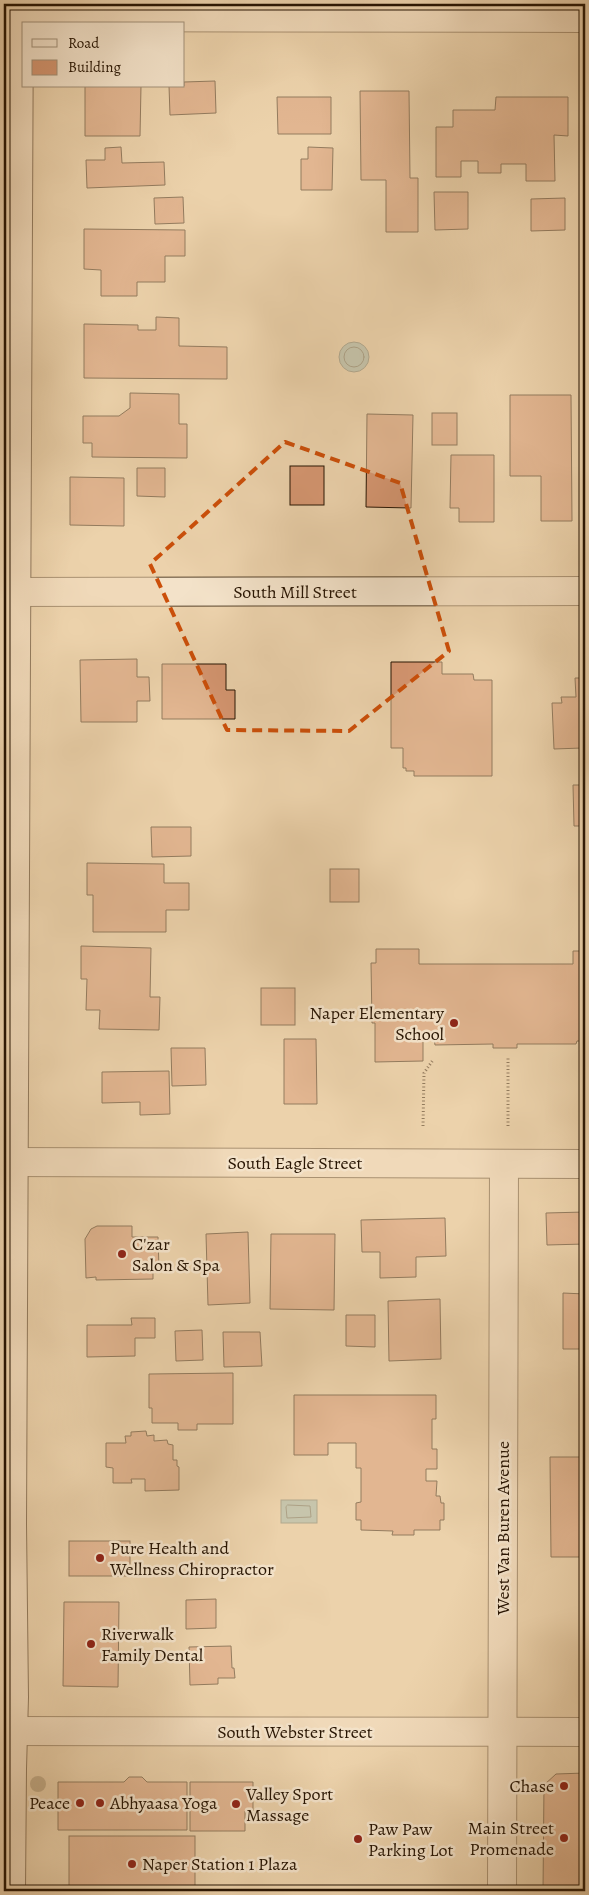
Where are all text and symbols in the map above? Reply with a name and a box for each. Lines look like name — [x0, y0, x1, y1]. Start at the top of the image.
legend — [22, 22, 185, 88]
text: Road — [68, 33, 100, 53]
text: Building — [68, 57, 121, 77]
street label: South Mill Street — [233, 580, 357, 604]
place label: Naper Elementary School — [309, 1001, 445, 1046]
marker: Naper Elementary School — [448, 1017, 460, 1029]
street label: South Eagle Street — [228, 1151, 363, 1175]
place label: C'zar Salon & Spa — [132, 1232, 221, 1277]
marker: C'zar Salon & Spa — [116, 1248, 128, 1260]
street label: West Van Buren Avenue — [491, 1441, 515, 1616]
place label: Pure Health and Wellness Chiropractor — [109, 1536, 274, 1581]
marker: Pure Health and Wellness Chiropractor — [94, 1552, 106, 1564]
place label: Riverwalk Family Dental — [101, 1622, 204, 1667]
marker: Riverwalk Family Dental — [85, 1638, 97, 1650]
street label: South Webster Street — [217, 1720, 373, 1744]
place label: Chase — [509, 1774, 554, 1798]
marker: Chase — [558, 1780, 570, 1792]
place label: Valley Sport Massage — [245, 1782, 333, 1827]
place label: Peace — [29, 1791, 70, 1815]
place label: Abhyaasa Yoga — [109, 1791, 218, 1815]
marker: Peace — [74, 1797, 86, 1809]
marker: Abhyaasa Yoga — [94, 1797, 106, 1809]
marker: Valley Sport Massage — [230, 1798, 242, 1810]
place label: Main Street Promenade — [468, 1816, 554, 1861]
place label: Paw Paw Parking Lot — [368, 1817, 453, 1862]
marker: Main Street Promenade — [558, 1832, 570, 1844]
marker: Paw Paw Parking Lot — [352, 1833, 364, 1845]
place label: Naper Station 1 Plaza — [142, 1852, 298, 1876]
marker: Naper Station 1 Plaza — [126, 1858, 138, 1870]

